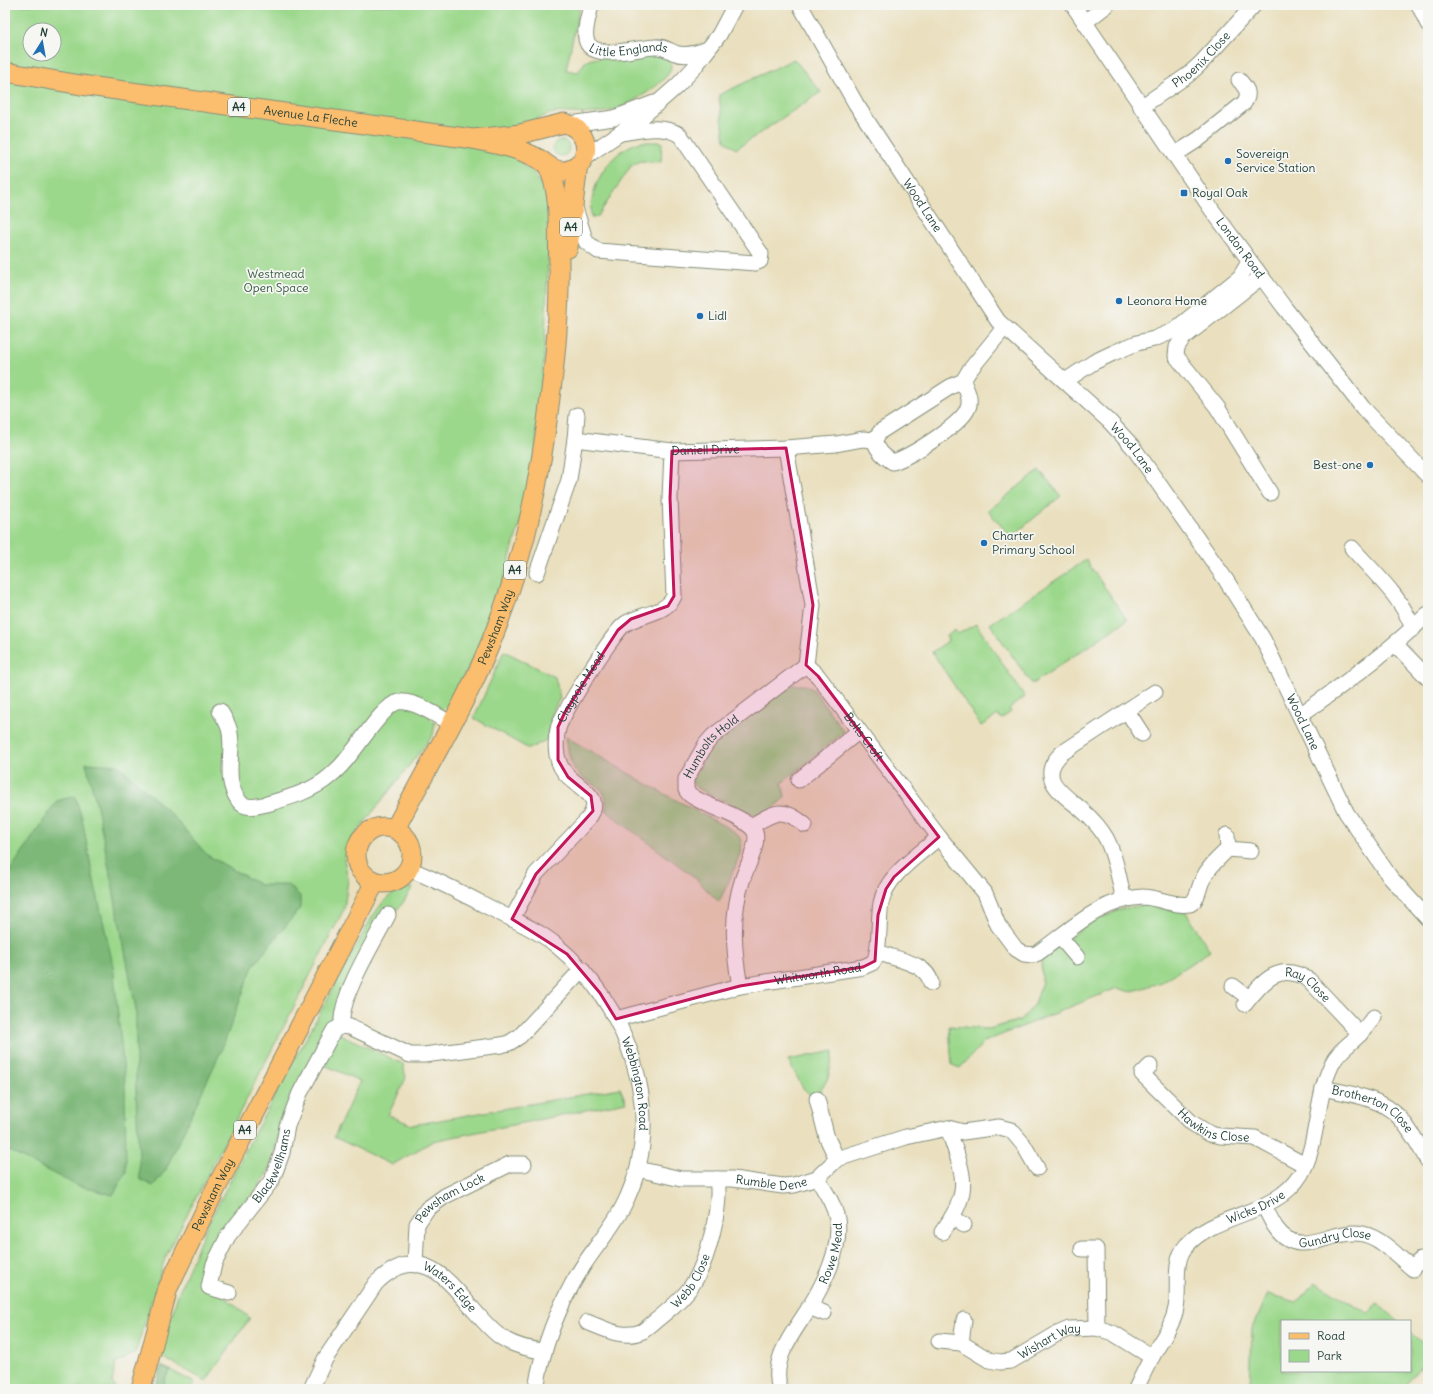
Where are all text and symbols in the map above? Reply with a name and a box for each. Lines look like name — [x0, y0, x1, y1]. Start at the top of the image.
north arrow — [22, 22, 62, 62]
text: N — [39, 25, 49, 40]
street label: Phoenix Close — [1169, 28, 1233, 91]
street label: Little Englands — [586, 39, 670, 59]
road number: A4 — [228, 98, 250, 116]
street label: Avenue La Fleche — [263, 102, 359, 130]
place label: Sovereign Service Station — [1236, 146, 1316, 175]
marker: Sovereign Service Station — [1223, 156, 1233, 166]
street label: Wood Lane — [900, 176, 946, 235]
place label: Royal Oak — [1192, 185, 1248, 200]
marker: Royal Oak — [1179, 188, 1189, 198]
street label: London Road — [1213, 214, 1268, 281]
road number: A4 — [560, 218, 582, 236]
park label: Westmead Open Space — [243, 266, 309, 295]
place label: Leonora Home — [1127, 293, 1207, 308]
marker: Leonora Home — [1114, 296, 1124, 306]
place label: Lidl — [708, 308, 727, 323]
marker: Lidl — [695, 311, 705, 321]
street label: Wood Lane — [1107, 419, 1157, 476]
street label: Daniell Drive — [671, 441, 740, 458]
place label: Best-one — [1313, 457, 1362, 472]
marker: Best-one — [1365, 460, 1375, 470]
place label: Charter Primary School — [992, 528, 1075, 557]
marker: Charter Primary School — [979, 538, 989, 548]
road number: A4 — [504, 561, 526, 579]
street label: Pewsham Way — [474, 587, 516, 667]
street label: Claypole Mead — [553, 649, 608, 725]
street label: Wood Lane — [1283, 691, 1323, 753]
street label: Bolts Croft — [841, 709, 887, 764]
street label: Humbolts Hold — [680, 711, 742, 781]
street label: Whitworth Road — [773, 959, 862, 988]
street label: Ray Close — [1284, 964, 1334, 1005]
street label: Webbington Road — [618, 1035, 651, 1131]
street label: Brotherton Close — [1330, 1082, 1417, 1135]
street label: Hawkins Close — [1175, 1105, 1250, 1145]
road number: A4 — [234, 1121, 256, 1139]
street label: Blackwellhams — [249, 1127, 293, 1206]
street label: Pewsham Way — [188, 1156, 237, 1234]
street label: Pewsham Lock — [412, 1170, 487, 1226]
street label: Rumble Dene — [735, 1171, 809, 1193]
street label: Wicks Drive — [1224, 1187, 1288, 1226]
street label: Rowe Mead — [815, 1223, 845, 1286]
street label: Gundry Close — [1299, 1225, 1373, 1250]
street label: Webb Close — [668, 1252, 713, 1311]
street label: Waters Edge — [421, 1258, 480, 1315]
legend — [1281, 1320, 1411, 1372]
street label: Wishart Way — [1015, 1321, 1081, 1362]
text: Road — [1317, 1328, 1345, 1343]
text: Park — [1317, 1348, 1342, 1363]

